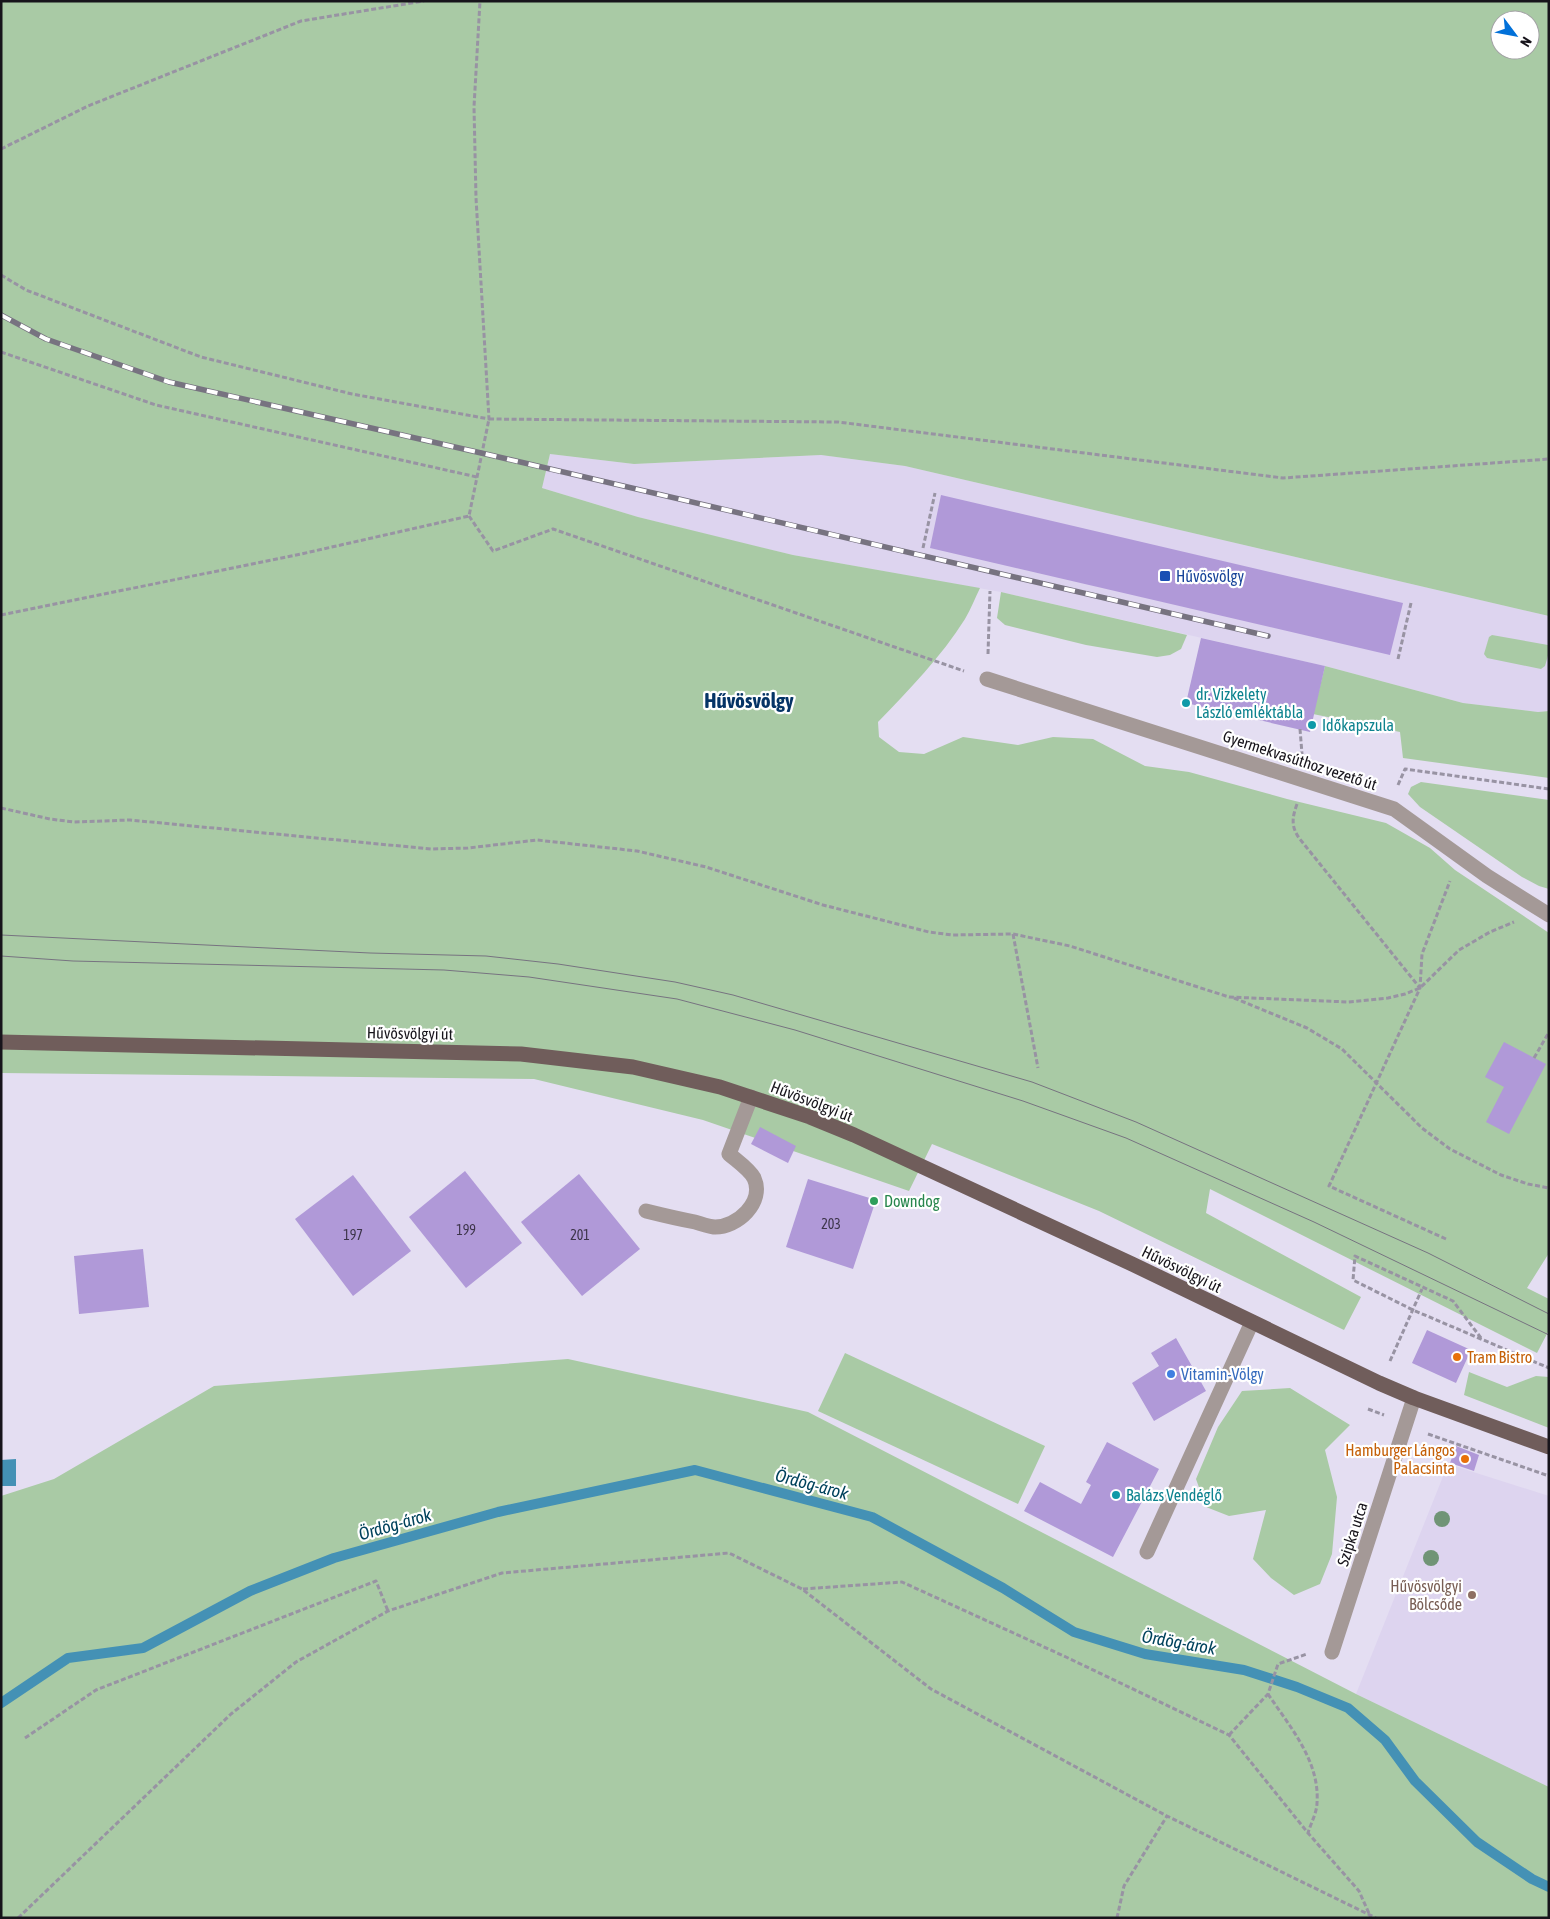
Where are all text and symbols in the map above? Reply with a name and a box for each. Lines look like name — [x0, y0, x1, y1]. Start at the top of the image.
north arrow — [1490, 10, 1540, 60]
text: N — [1517, 34, 1535, 50]
place label: Hűvösvölgy — [1176, 567, 1244, 586]
marker: Hűvösvölgy — [1158, 569, 1172, 583]
place label: dr. Vizkelety László emléktábla — [1196, 685, 1303, 721]
district label: Hűvösvölgy — [704, 688, 794, 712]
marker: dr. Vizkelety László emléktábla — [1180, 697, 1192, 709]
place label: Időkapszula — [1322, 716, 1394, 735]
marker: Időkapszula — [1306, 719, 1318, 731]
street label: Gyermekvasúthoz vezető út — [1220, 727, 1380, 794]
street label: Hűvösvölgyi út — [367, 1023, 454, 1044]
street label: Hűvösvölgyi út — [768, 1077, 856, 1126]
place label: Downdog — [884, 1192, 940, 1211]
marker: Downdog — [868, 1195, 880, 1207]
house number: 203 — [821, 1216, 841, 1232]
house number: 199 — [456, 1222, 476, 1238]
house number: 197 — [343, 1227, 363, 1243]
house number: 201 — [570, 1227, 590, 1243]
street label: Hűvösvölgyi út — [1139, 1242, 1225, 1297]
place label: Tram Bistro — [1467, 1348, 1532, 1366]
marker: Tram Bistro — [1451, 1351, 1463, 1363]
place label: Vitamin-Völgy — [1181, 1365, 1264, 1384]
marker: Vitamin-Völgy — [1165, 1368, 1177, 1380]
place label: Hamburger Lángos Palacsinta — [1345, 1441, 1455, 1477]
marker: Hamburger Lángos Palacsinta — [1459, 1453, 1471, 1465]
water label: Ördög-árok — [773, 1464, 852, 1504]
place label: Balázs Vendéglő — [1126, 1486, 1222, 1505]
marker: Balázs Vendéglő — [1110, 1489, 1122, 1501]
street label: Szipka utca — [1333, 1500, 1372, 1568]
water label: Ördög-árok — [356, 1503, 435, 1544]
place label: Hűvösvölgyi Bölcsőde — [1390, 1577, 1462, 1613]
marker: Hűvösvölgyi Bölcsőde — [1466, 1589, 1478, 1601]
water label: Ördög-árok — [1140, 1625, 1219, 1659]

